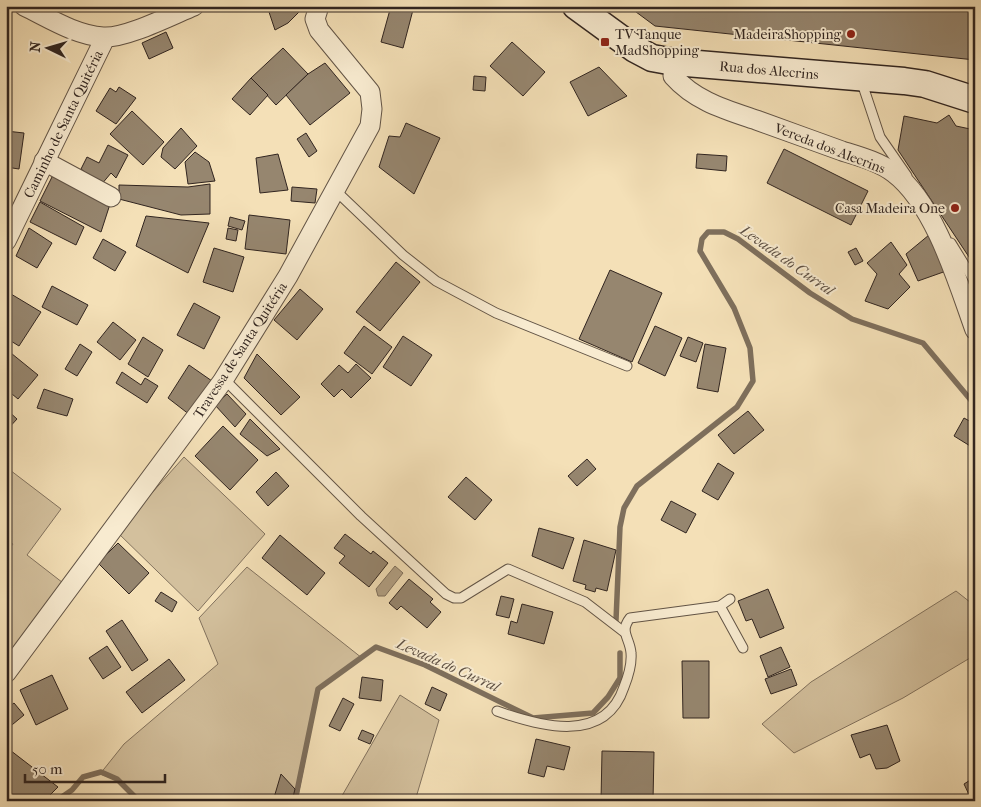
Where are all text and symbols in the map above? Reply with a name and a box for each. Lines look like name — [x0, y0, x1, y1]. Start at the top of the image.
north arrow — [22, 22, 72, 72]
place label: TV Tanque MadShopping — [615, 26, 699, 59]
place label: MadeiraShopping — [733, 26, 842, 43]
marker: MadeiraShopping — [845, 28, 857, 40]
marker: TV Tanque MadShopping — [599, 36, 611, 48]
text: N — [27, 41, 45, 53]
street label: Caminho de Santa Quitéria — [20, 47, 107, 201]
street label: Rua dos Alecrins — [719, 58, 819, 83]
street label: Vereda dos Alecrins — [771, 119, 888, 177]
place label: Casa Madeira One — [835, 200, 945, 217]
marker: Casa Madeira One — [949, 202, 961, 214]
water label: Levada do Curral — [736, 220, 839, 300]
street label: Travessa de Santa Quitéria — [190, 278, 291, 422]
water label: Levada do Curral — [393, 634, 504, 697]
scale bar — [25, 752, 165, 784]
text: 50 m — [32, 760, 63, 778]

